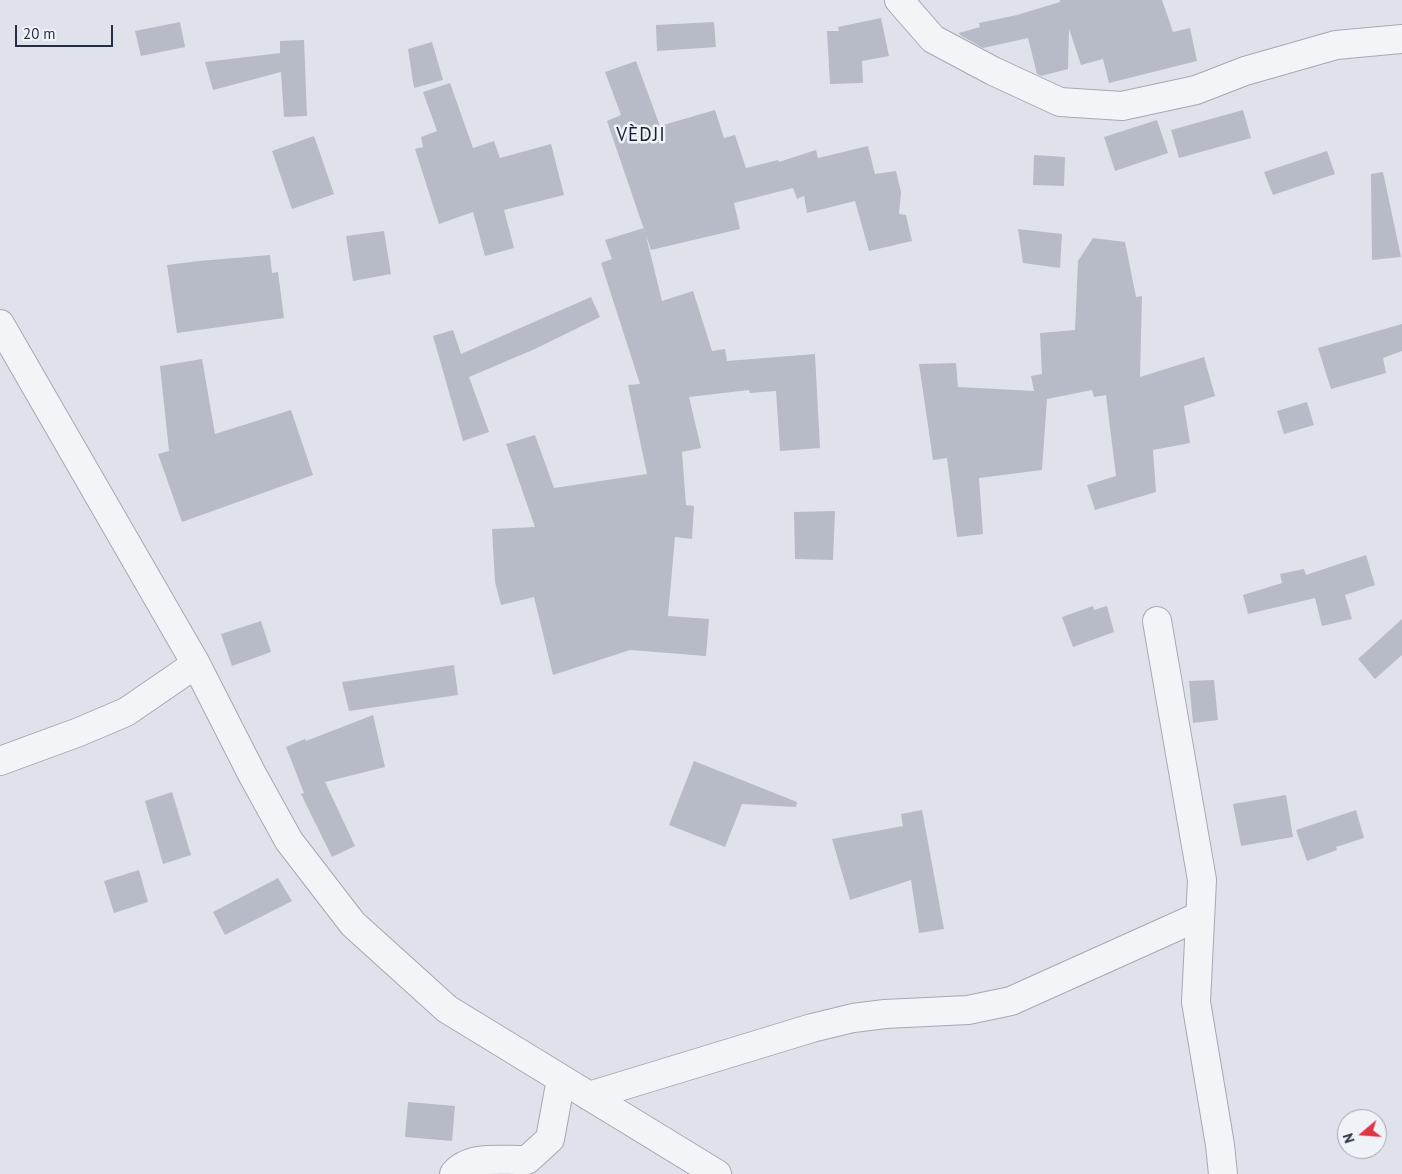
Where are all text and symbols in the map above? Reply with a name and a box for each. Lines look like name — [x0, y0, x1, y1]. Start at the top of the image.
scale bar — [18, 15, 115, 47]
text: 20 m — [23, 24, 56, 43]
district label: VÈDJI — [616, 125, 666, 147]
north arrow — [1337, 1109, 1387, 1159]
text: N — [1339, 1131, 1359, 1145]

